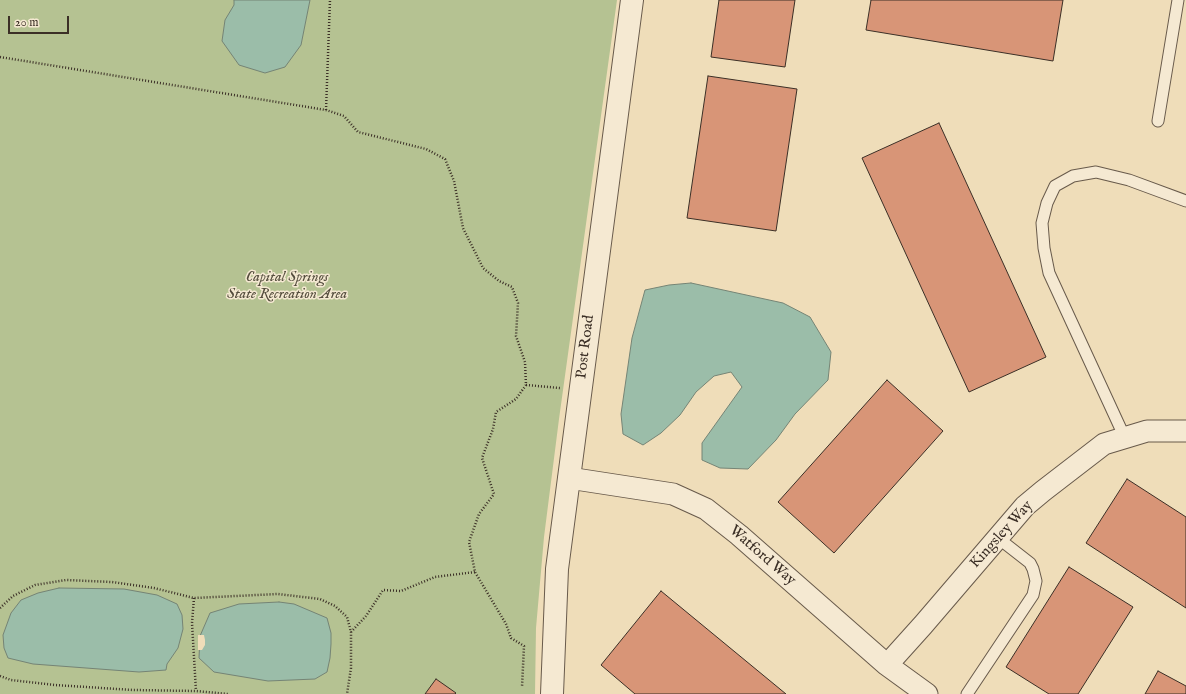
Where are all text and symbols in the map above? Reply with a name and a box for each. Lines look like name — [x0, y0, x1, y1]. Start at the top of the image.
scale bar — [10, 8, 71, 34]
text: 20 m — [15, 15, 38, 30]
park label: Capital Springs State Recreation Area — [227, 269, 347, 304]
street label: Post Road — [573, 314, 599, 380]
street label: Kingsley Way — [967, 497, 1037, 573]
street label: Watford Way — [725, 522, 799, 590]

